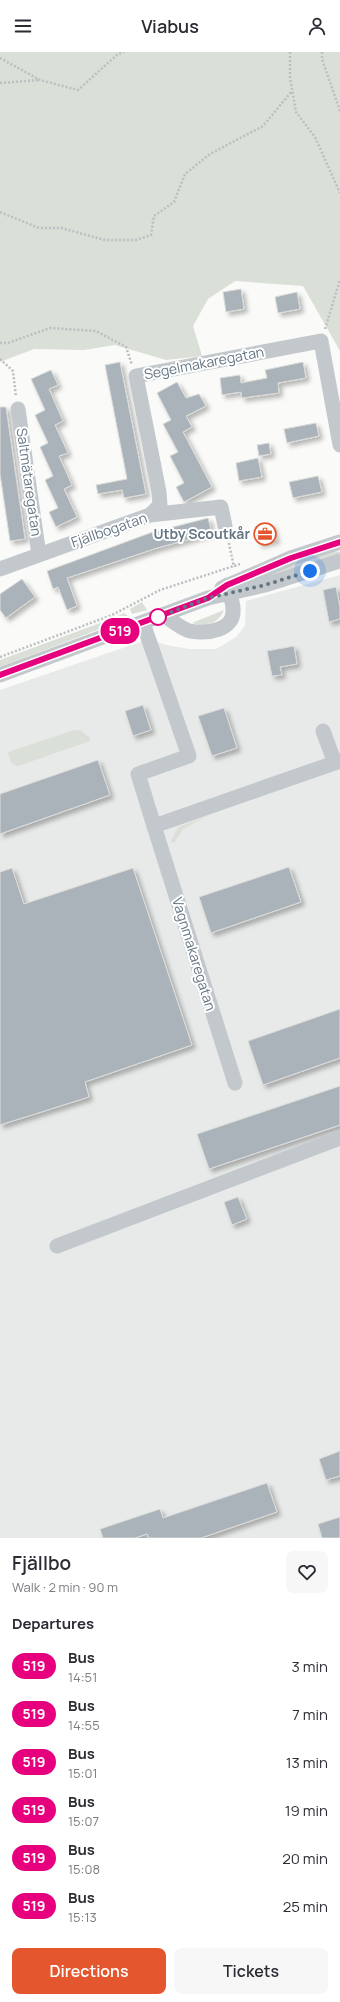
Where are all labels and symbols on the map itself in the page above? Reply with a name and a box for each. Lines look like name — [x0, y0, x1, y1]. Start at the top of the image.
street label: Segelmakaregatan — [142, 342, 265, 383]
street label: Saltmätaregatan — [12, 427, 46, 537]
street label: Fjällbogatan — [68, 508, 149, 551]
office icon: Utby Scoutkår — [252, 521, 278, 547]
place label: Utby Scoutkår — [153, 524, 250, 543]
your location — [300, 561, 320, 581]
unlabelled marker — [149, 608, 167, 626]
line badge: 519 — [97, 618, 143, 644]
street label: Vagnmakaregatan — [168, 895, 221, 1013]

